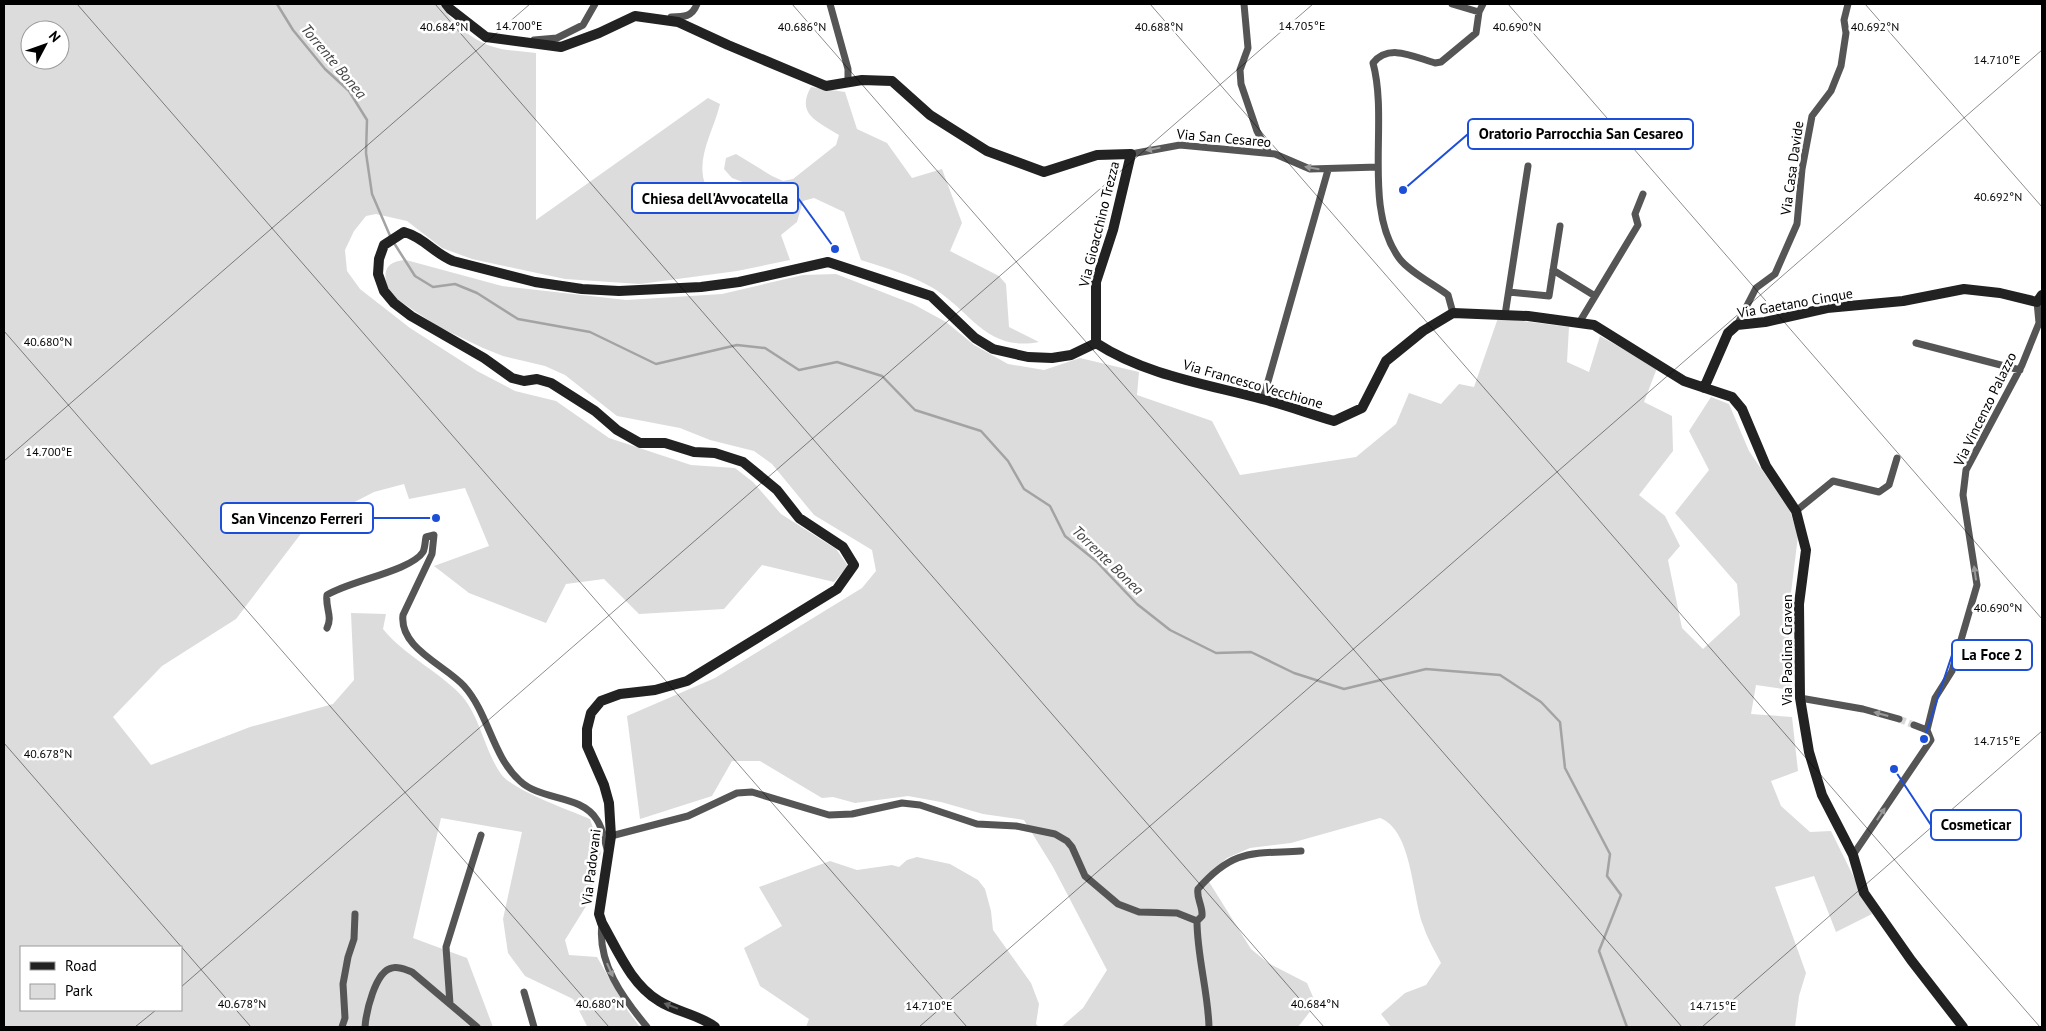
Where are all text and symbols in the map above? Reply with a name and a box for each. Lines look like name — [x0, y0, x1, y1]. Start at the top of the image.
text: 14.700°E — [496, 18, 542, 33]
text: 14.705°E — [1279, 18, 1325, 33]
text: 40.684°N — [420, 19, 468, 34]
text: 40.686°N — [778, 19, 826, 34]
text: 40.688°N — [1135, 19, 1183, 34]
text: 40.690°N — [1493, 19, 1541, 34]
text: 40.692°N — [1851, 19, 1899, 34]
north arrow — [20, 20, 70, 70]
water label: Torrente Bonea — [297, 20, 371, 103]
text: N — [45, 27, 65, 46]
text: 14.710°E — [1974, 52, 2020, 67]
callout: Oratorio Parrocchia San Cesareo — [1468, 119, 1693, 149]
street label: Via Casa Davide — [1776, 120, 1808, 217]
text: Oratorio Parrocchia San Cesareo — [1479, 124, 1683, 143]
street label: Via San Cesareo — [1175, 125, 1272, 151]
one-way arrow — [1144, 145, 1160, 153]
street label: Via Gioacchino Trezza — [1074, 159, 1123, 290]
one-way arrow — [1303, 163, 1319, 171]
callout: Chiesa dell'Avvocatella — [632, 183, 798, 213]
text: Chiesa dell'Avvocatella — [642, 189, 788, 208]
text: 40.692°N — [1974, 189, 2022, 204]
street label: Via Gaetano Cinque — [1735, 284, 1854, 322]
text: 40.680°N — [24, 334, 72, 349]
street label: Via Vincenzo Palazzo — [1949, 349, 2020, 470]
street label: Via Francesco Vecchione — [1180, 355, 1325, 413]
text: 14.700°E — [26, 444, 72, 459]
callout: San Vincenzo Ferreri — [221, 503, 373, 533]
text: San Vincenzo Ferreri — [231, 509, 363, 528]
water label: Torrente Bonea — [1068, 521, 1148, 599]
one-way arrow — [1971, 564, 1979, 580]
street label: Via Paolina Craven — [1778, 594, 1796, 707]
text: 40.690°N — [1974, 600, 2022, 615]
callout: La Foce 2 — [1952, 640, 2032, 670]
text: La Foce 2 — [1962, 645, 2022, 664]
one-way arrow — [1873, 710, 1889, 718]
text: 14.715°E — [1974, 733, 2020, 748]
text: 40.678°N — [24, 746, 72, 761]
one-way arrow — [1876, 808, 1886, 821]
callout: Cosmeticar — [1931, 810, 2021, 840]
text: Cosmeticar — [1941, 815, 2012, 834]
street label: Via Padovani — [577, 828, 605, 907]
legend — [20, 946, 182, 1011]
text: Road — [65, 956, 97, 975]
one-way arrow — [606, 963, 614, 977]
text: Park — [65, 981, 93, 1000]
text: 40.678°N — [218, 996, 266, 1011]
text: 40.680°N — [576, 996, 624, 1011]
text: 40.684°N — [1291, 996, 1339, 1011]
text: 14.710°E — [906, 998, 952, 1013]
text: 14.715°E — [1690, 998, 1736, 1013]
one-way arrow — [663, 1002, 678, 1010]

